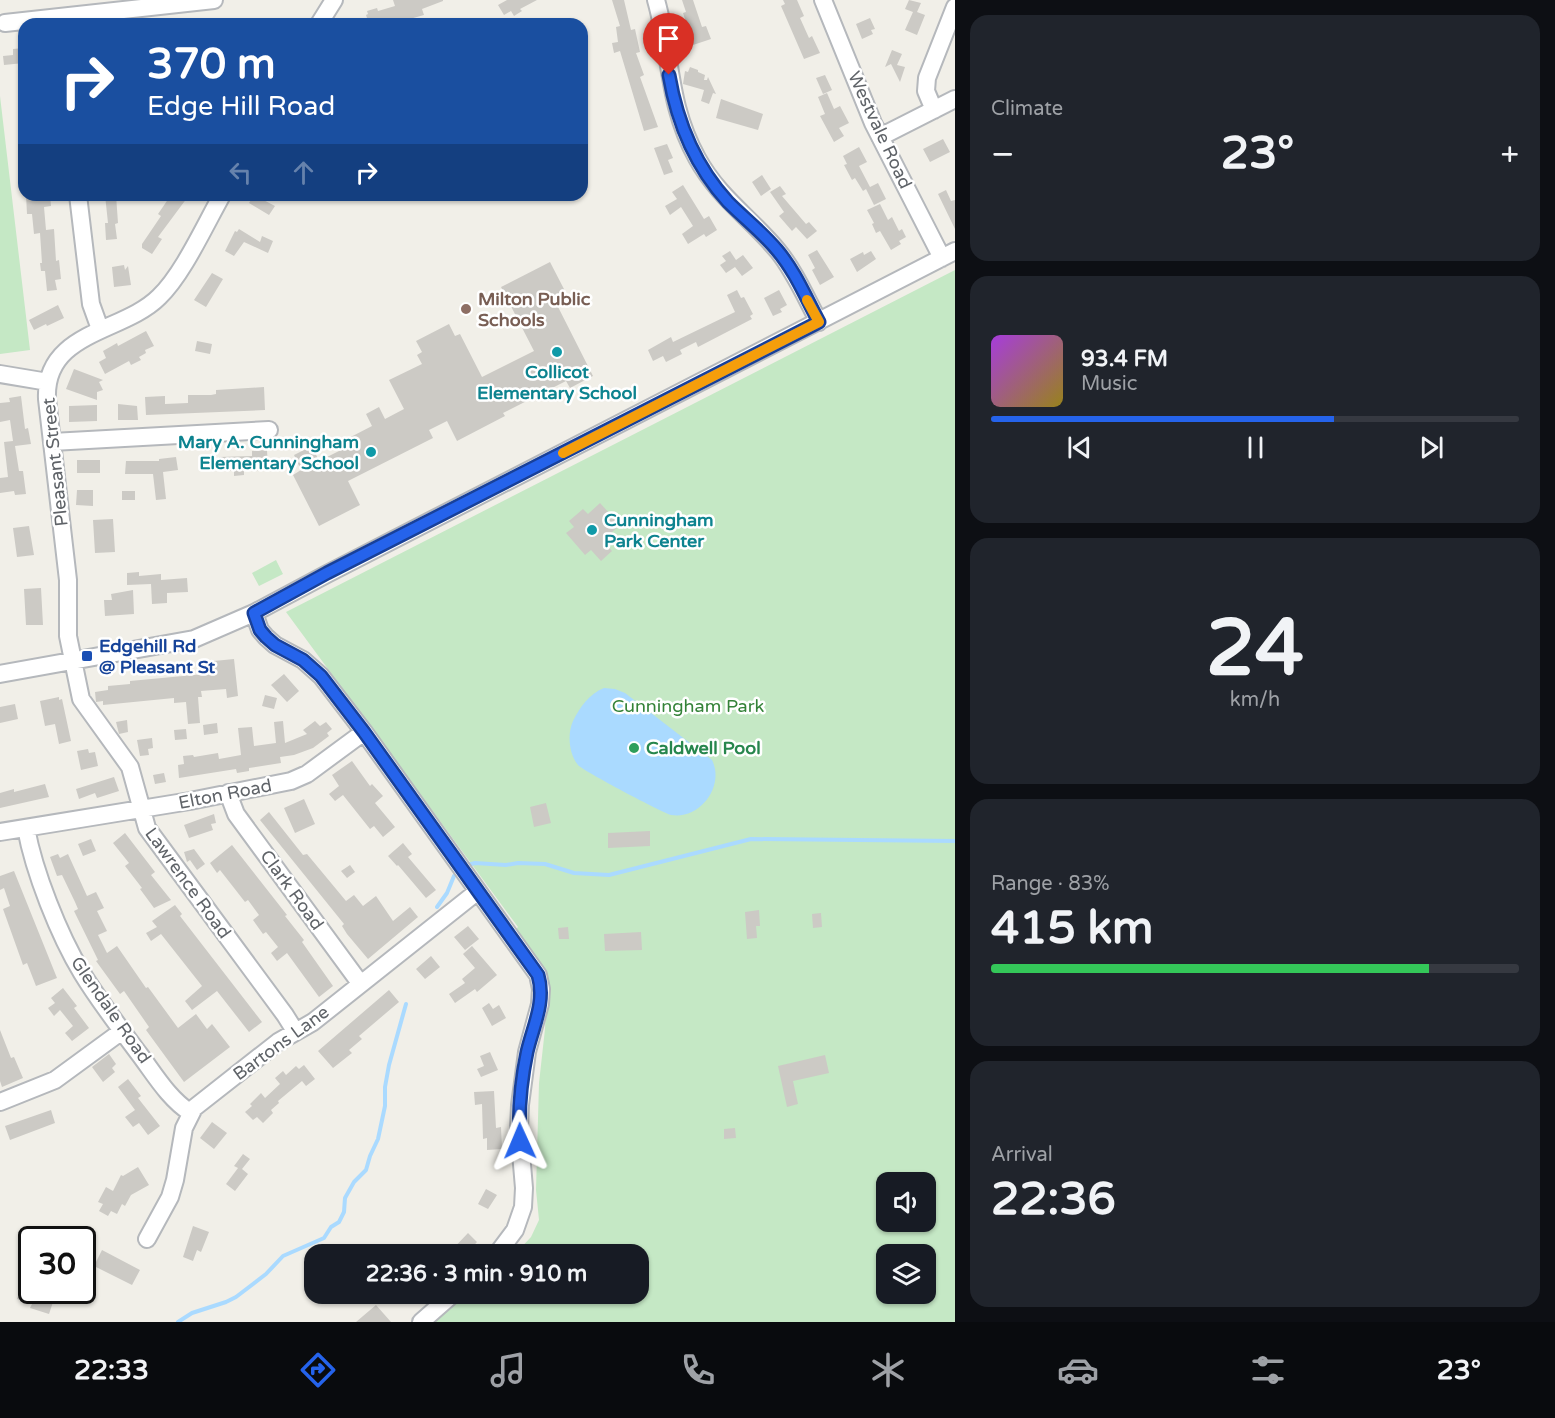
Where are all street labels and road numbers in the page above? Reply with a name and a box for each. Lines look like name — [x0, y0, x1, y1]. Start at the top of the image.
street label: Westvale Road — [843, 68, 917, 192]
street label: Pleasant Street — [37, 396, 73, 527]
street label: Elton Road — [176, 774, 274, 814]
street label: Lawrence Road — [140, 823, 236, 943]
street label: Clark Road — [256, 846, 328, 934]
street label: Glendale Road — [66, 952, 156, 1068]
street label: Bartons Lane — [229, 1001, 333, 1085]

